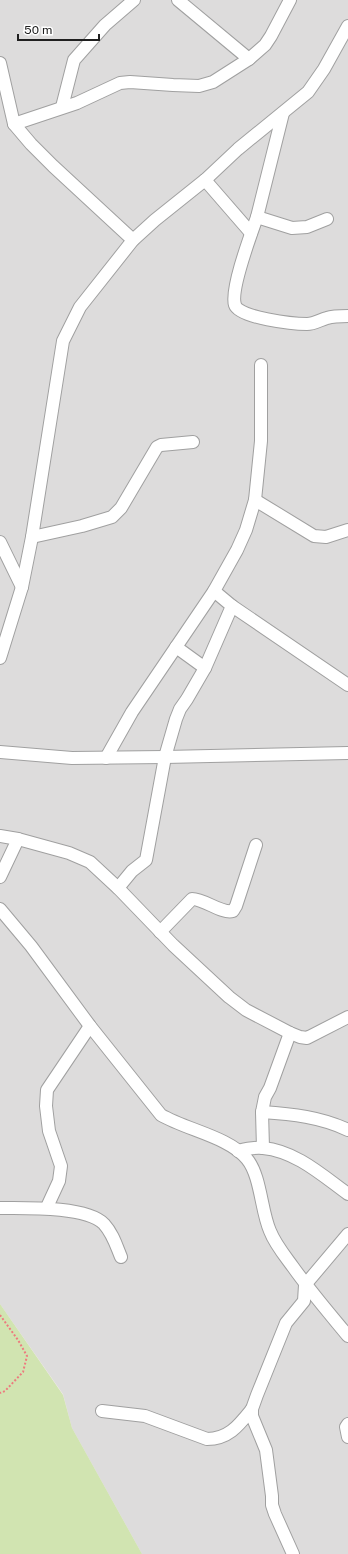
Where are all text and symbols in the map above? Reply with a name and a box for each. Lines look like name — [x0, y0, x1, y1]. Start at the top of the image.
scale bar — [18, 16, 99, 42]
text: 50 m — [24, 23, 52, 37]

